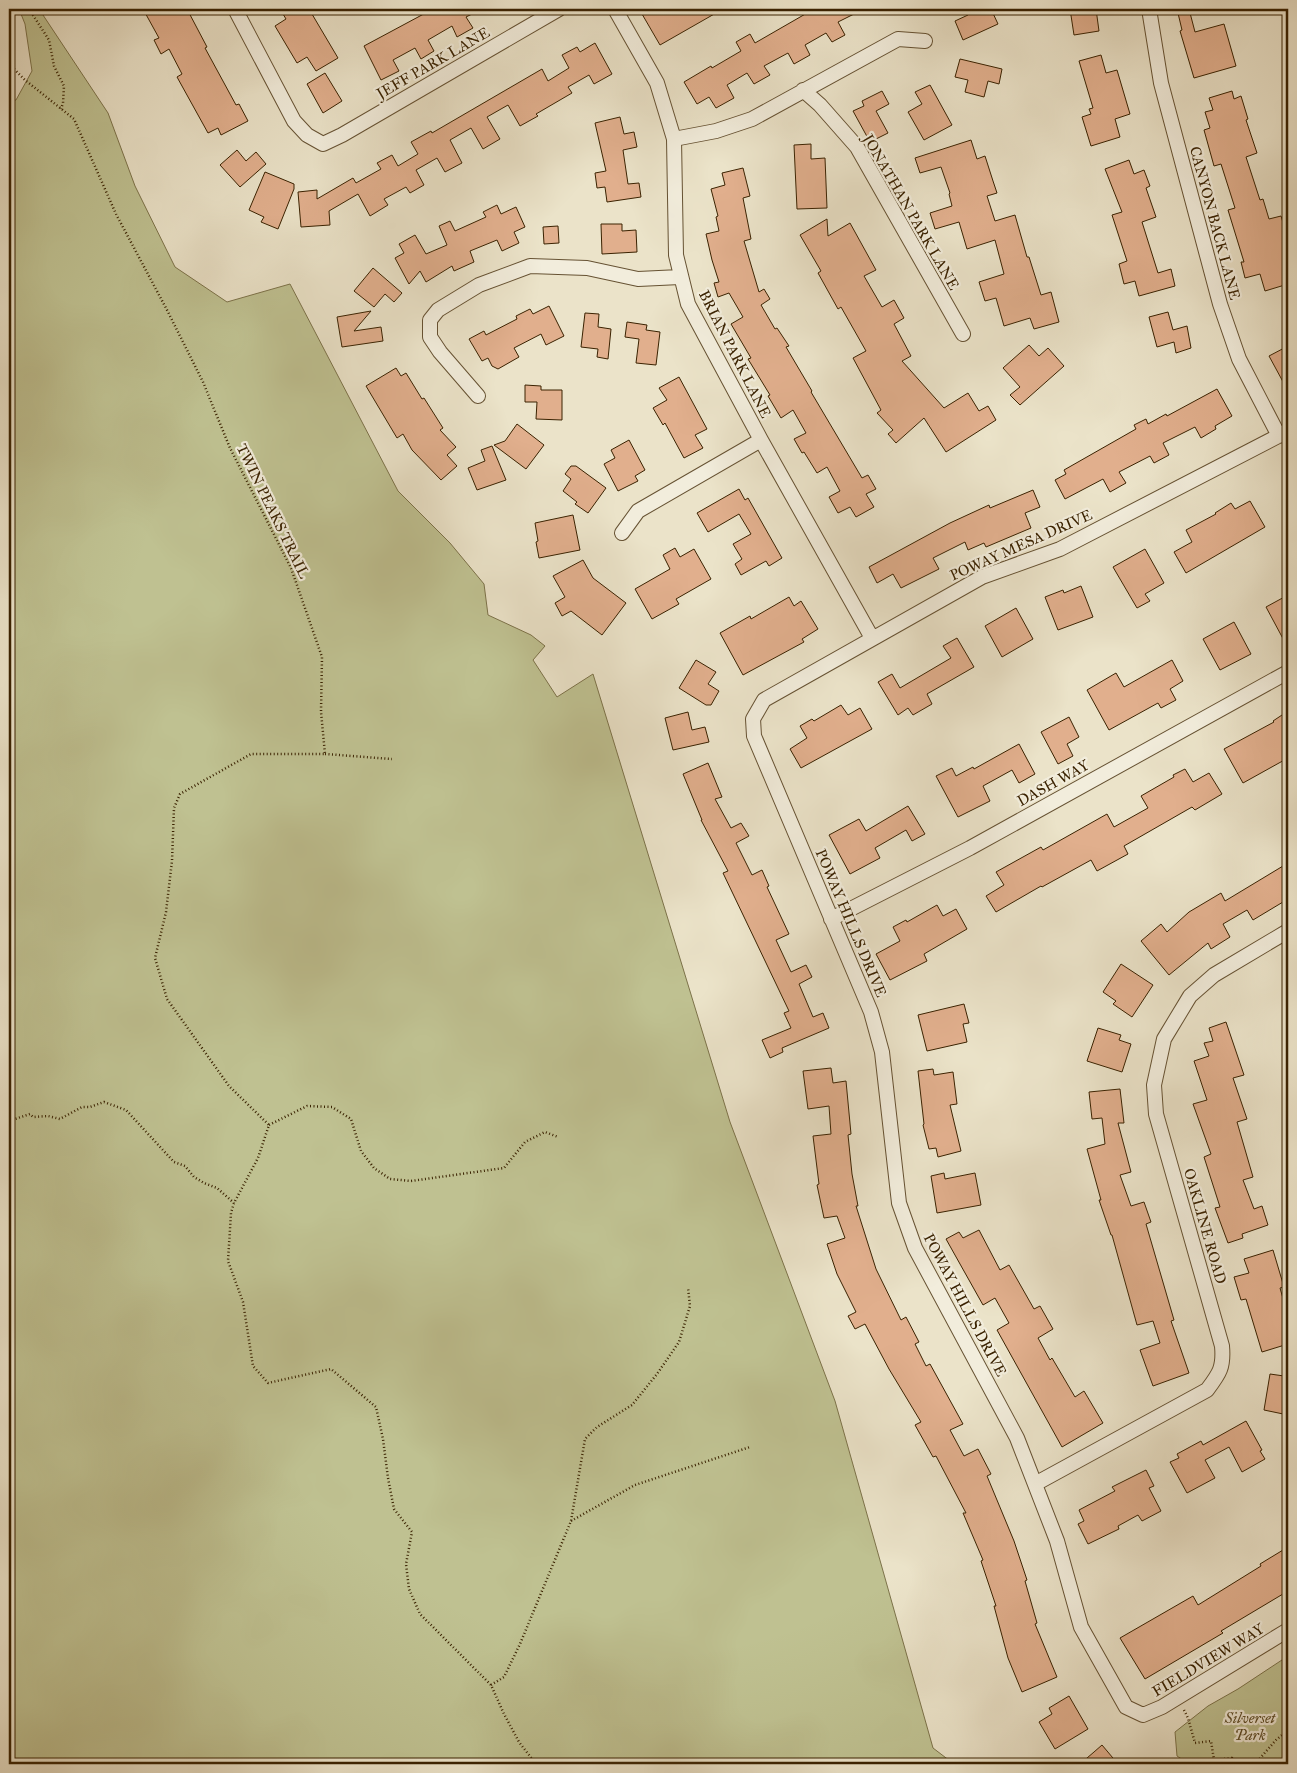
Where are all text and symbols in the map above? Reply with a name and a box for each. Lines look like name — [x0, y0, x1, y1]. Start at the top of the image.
street label: JEFF PARK LANE — [372, 23, 493, 105]
street label: JONATHAN PARK LANE — [857, 129, 963, 294]
street label: CANYON BACK LANE — [1186, 144, 1244, 302]
street label: BRIAN PARK LANE — [695, 287, 775, 421]
street label: TWIN PEAKS TRAIL — [233, 441, 313, 581]
street label: POWAY MESA DRIVE — [947, 505, 1095, 585]
street label: DASH WAY — [1014, 756, 1092, 810]
street label: POWAY HILLS DRIVE — [812, 846, 890, 1000]
street label: OAKLINE ROAD — [1180, 1166, 1230, 1286]
street label: POWAY HILLS DRIVE — [920, 1231, 1010, 1380]
street label: FIELDVIEW WAY — [1149, 1619, 1268, 1700]
park label: Silverset Park — [1224, 1709, 1277, 1744]

